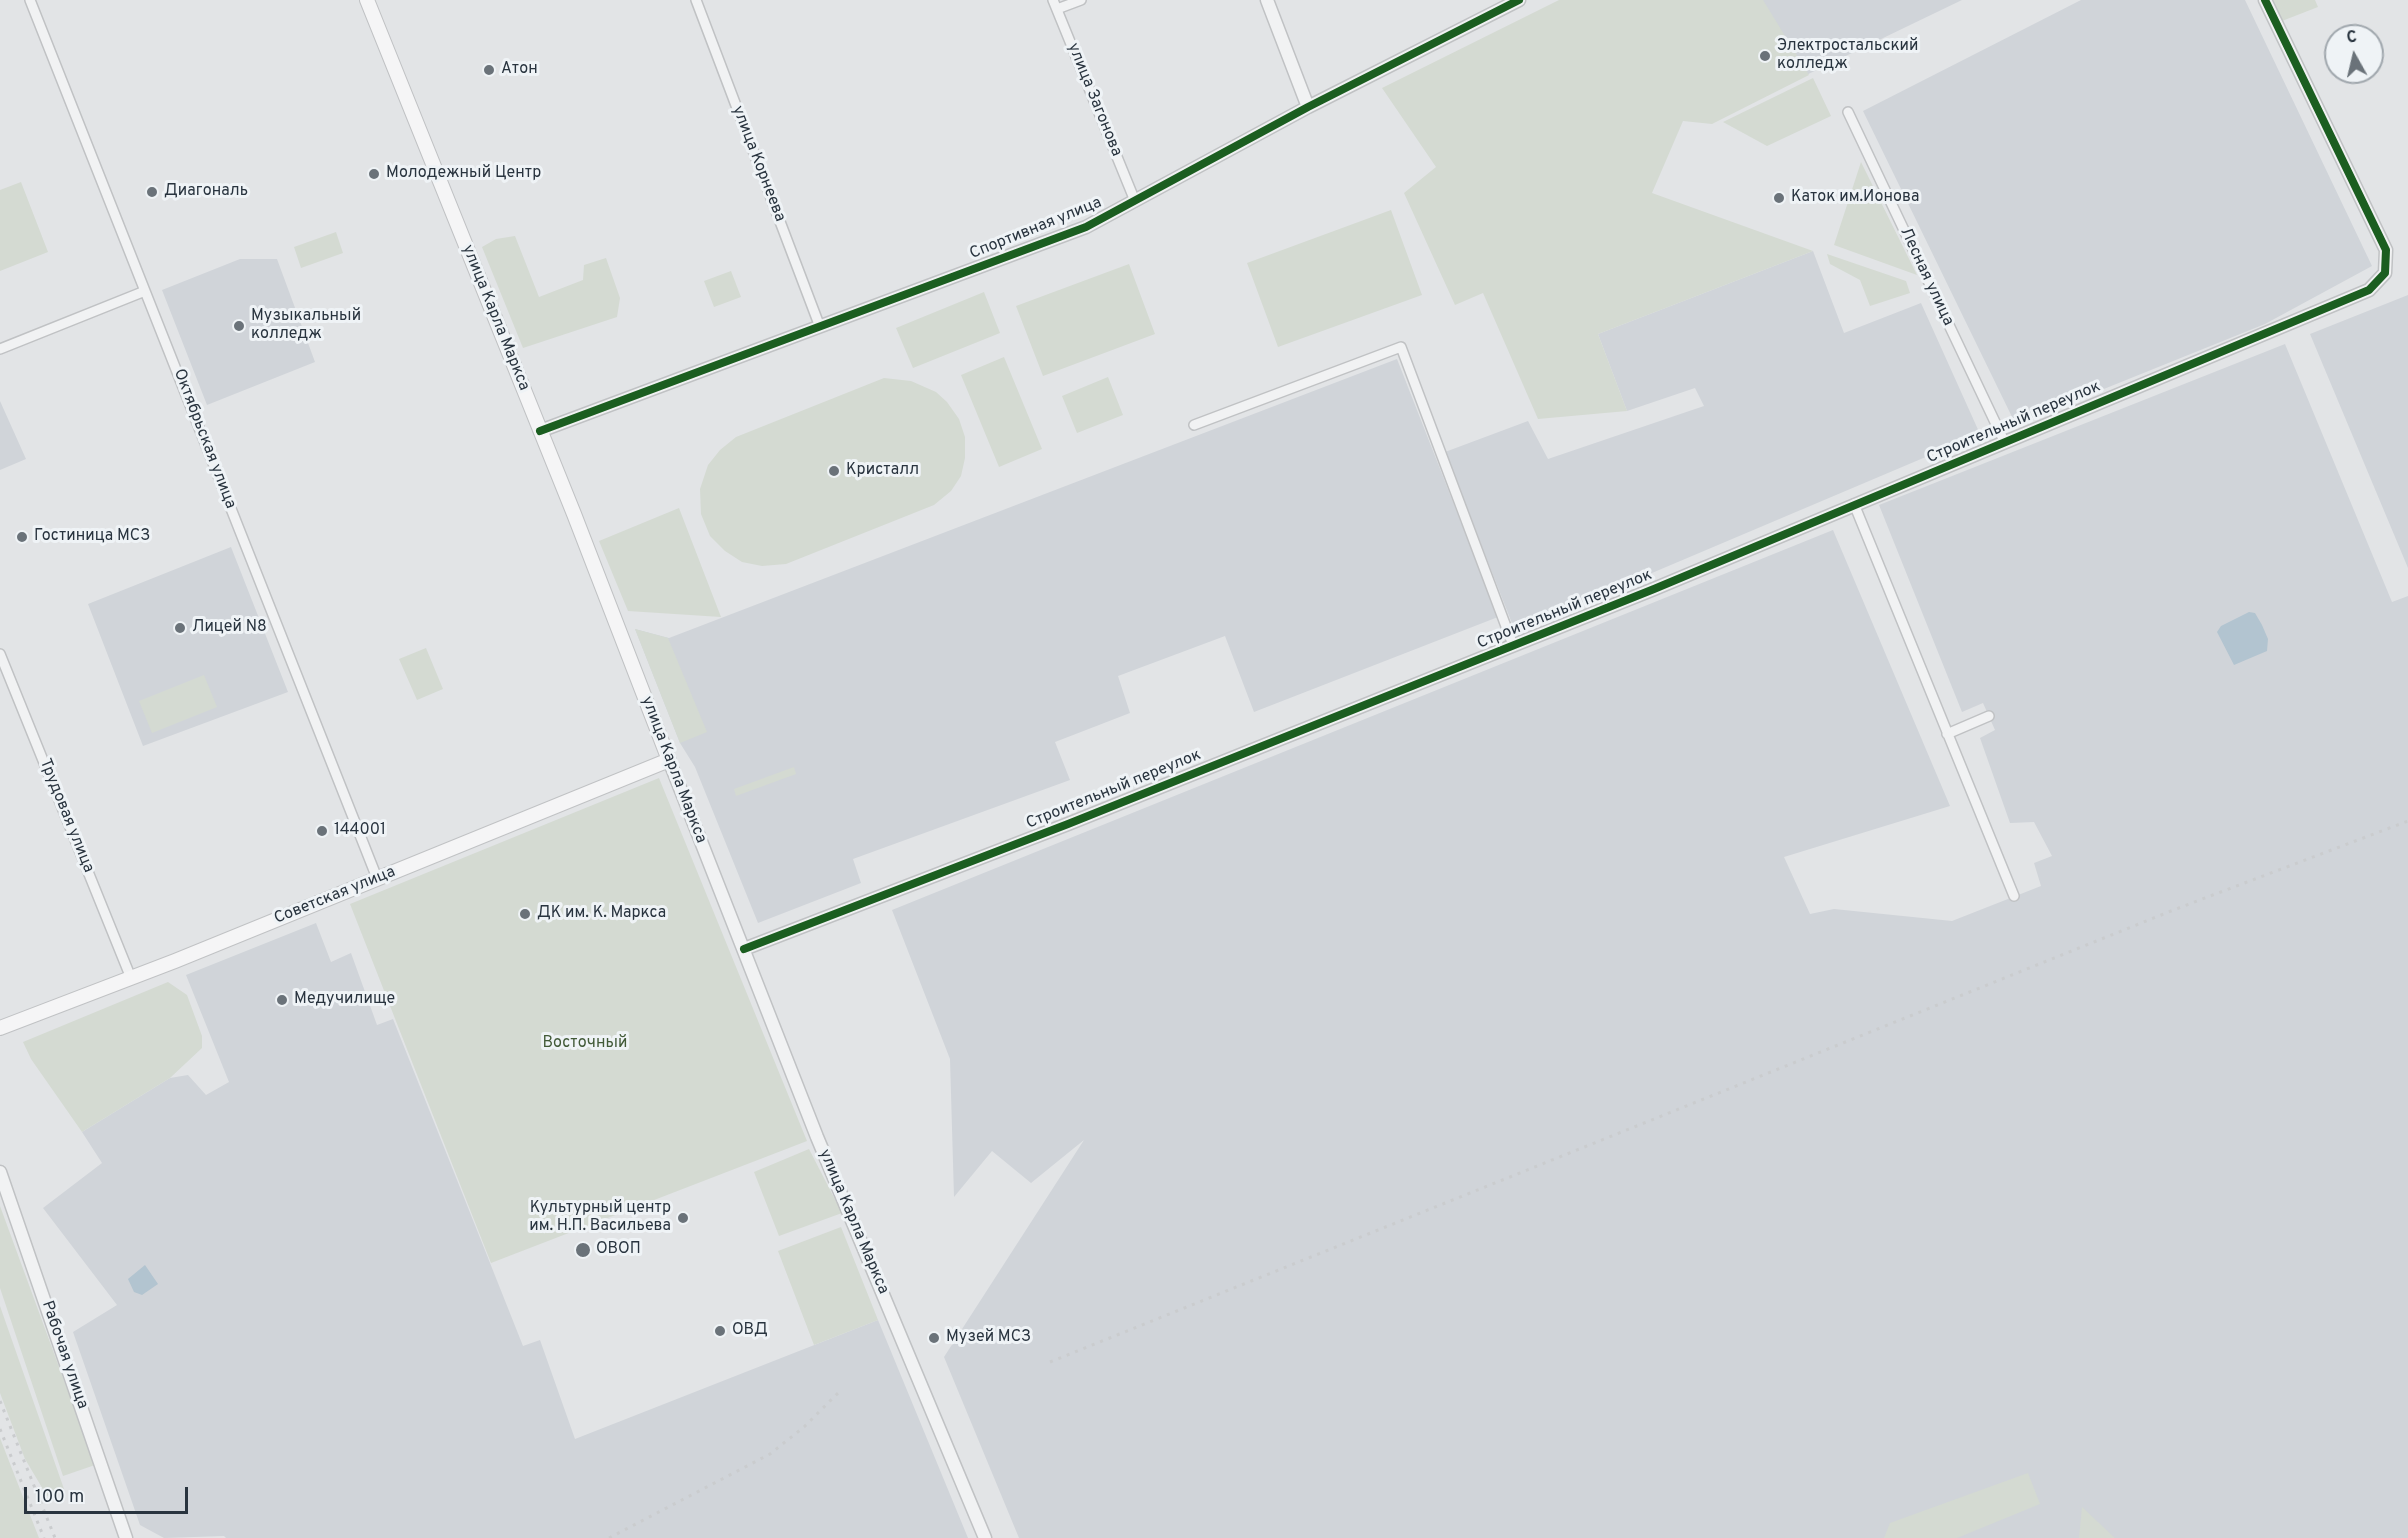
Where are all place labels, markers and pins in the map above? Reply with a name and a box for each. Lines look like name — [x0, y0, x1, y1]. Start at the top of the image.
place label: Электростальский колледж — [1777, 37, 1918, 75]
marker: Электростальский колледж — [1758, 49, 1772, 63]
place label: Атон — [501, 60, 538, 80]
marker: Атон — [482, 63, 496, 77]
place label: Молодежный Центр — [386, 164, 541, 184]
marker: Молодежный Центр — [367, 167, 381, 181]
place label: Диагональ — [164, 182, 248, 202]
marker: Диагональ — [145, 185, 159, 199]
place label: Каток им.Ионова — [1791, 188, 1919, 208]
marker: Каток им.Ионова — [1772, 191, 1786, 205]
place label: Музыкальный колледж — [251, 307, 361, 345]
marker: Музыкальный колледж — [232, 319, 246, 333]
place label: Кристалл — [846, 461, 919, 481]
marker: Кристалл — [827, 464, 841, 478]
place label: Гостиница МСЗ — [34, 527, 150, 547]
marker: Гостиница МСЗ — [15, 530, 29, 544]
place label: Лицей N8 — [192, 618, 267, 638]
marker: Лицей N8 — [173, 621, 187, 635]
place label: 144001 — [334, 821, 386, 841]
marker: 144001 — [315, 824, 329, 838]
place label: ДК им. К. Маркса — [537, 904, 666, 924]
marker: ДК им. К. Маркса — [518, 907, 532, 921]
place label: Медучилище — [294, 990, 395, 1010]
marker: Медучилище — [275, 993, 289, 1007]
place label: Культурный центр им. Н.П. Васильева — [529, 1199, 671, 1237]
marker: Культурный центр им. Н.П. Васильева — [676, 1211, 690, 1225]
place label: ОВОП — [596, 1240, 641, 1260]
marker: ОВОП — [574, 1241, 592, 1259]
place label: ОВД — [732, 1321, 768, 1341]
marker: ОВД — [713, 1324, 727, 1338]
place label: Музей МСЗ — [946, 1328, 1031, 1348]
marker: Музей МСЗ — [927, 1331, 941, 1345]

